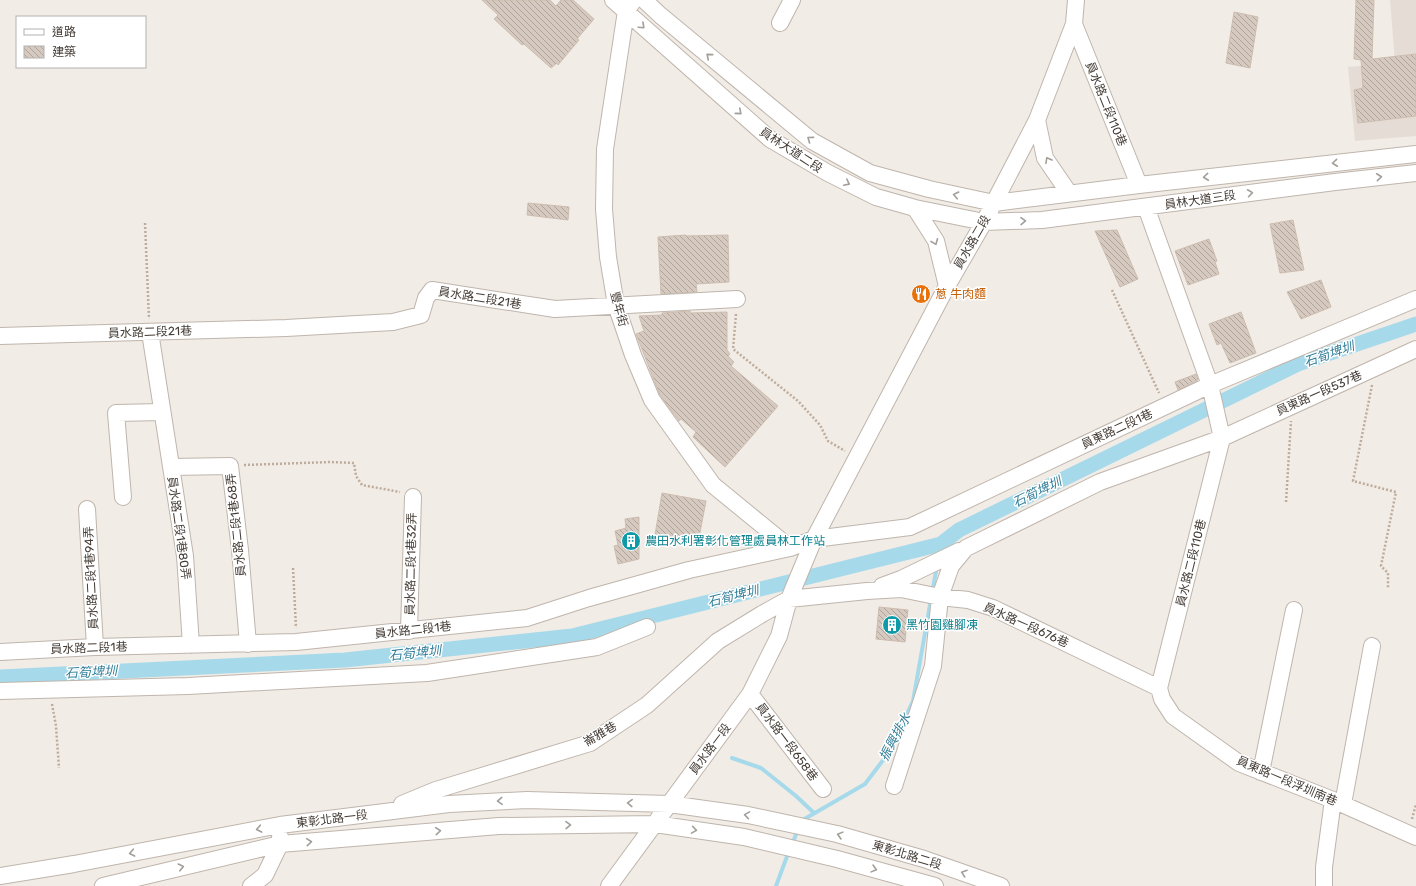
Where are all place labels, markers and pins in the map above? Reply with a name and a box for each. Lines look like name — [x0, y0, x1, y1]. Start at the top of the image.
restaurant icon: 蔥 牛肉麵 — [910, 283, 932, 305]
place label: 蔥 牛肉麵 — [935, 287, 986, 301]
building icon: 農田水利署彰化管理處員林工作站 — [620, 530, 642, 552]
place label: 農田水利署彰化管理處員林工作站 — [645, 534, 825, 548]
building icon: 黑竹園雞腳凍 — [881, 614, 903, 636]
place label: 黑竹園雞腳凍 — [906, 618, 978, 632]

